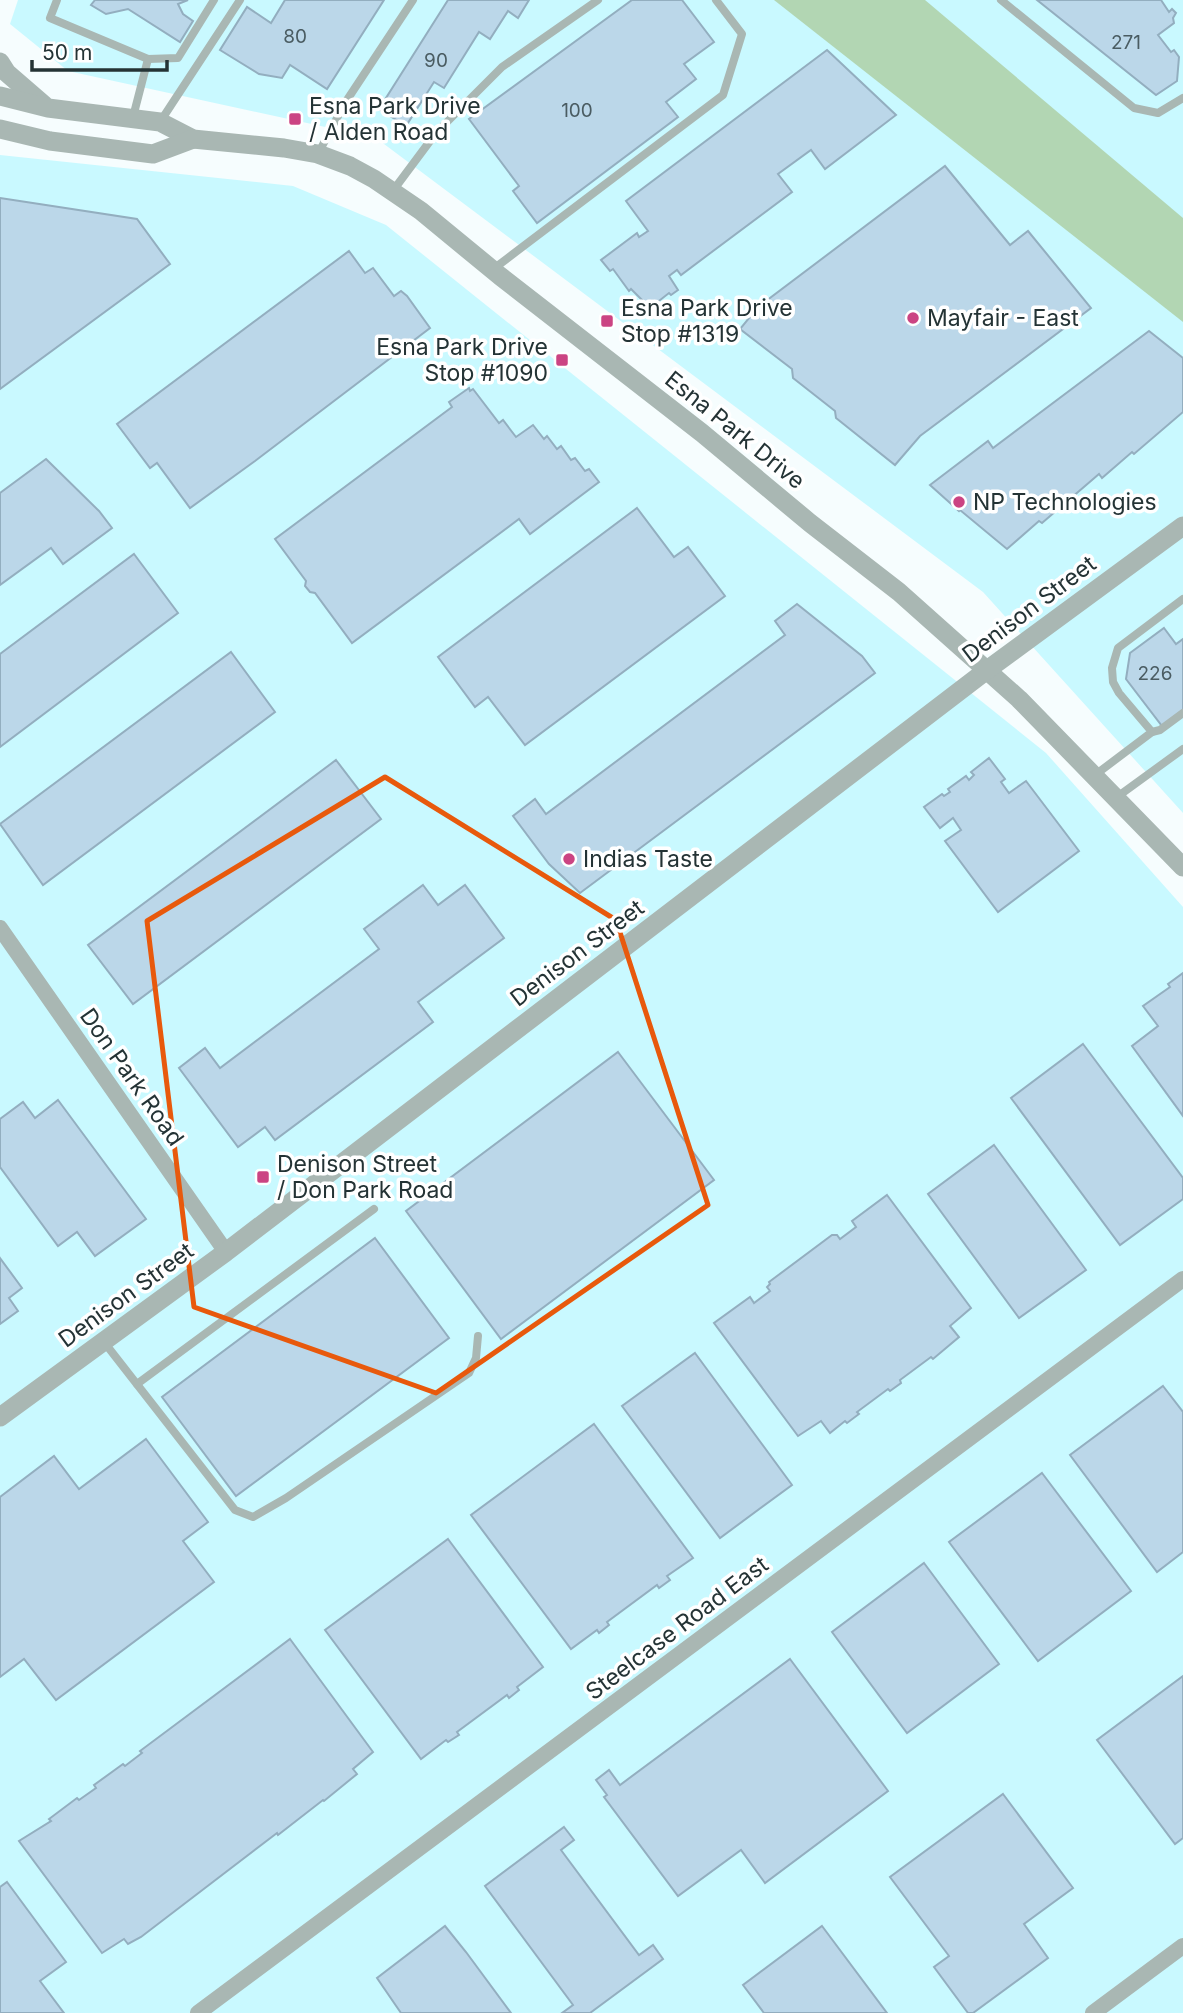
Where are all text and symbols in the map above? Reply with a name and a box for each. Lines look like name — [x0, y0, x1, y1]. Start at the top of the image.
house number: 80 — [283, 25, 307, 48]
scale bar — [32, 28, 166, 72]
house number: 271 — [1111, 31, 1141, 54]
text: 50 m — [42, 40, 92, 65]
house number: 90 — [424, 49, 448, 72]
place label: Esna Park Drive / Alden Road — [309, 92, 481, 146]
house number: 100 — [561, 99, 593, 122]
marker: Esna Park Drive / Alden Road — [287, 111, 303, 127]
place label: Esna Park Drive Stop #1319 — [621, 294, 793, 348]
place label: Mayfair - East — [927, 304, 1079, 332]
marker: Mayfair - East — [905, 310, 921, 326]
marker: Esna Park Drive Stop #1319 — [599, 313, 615, 329]
place label: Esna Park Drive Stop #1090 — [376, 333, 548, 387]
marker: Esna Park Drive Stop #1090 — [554, 352, 570, 368]
street label: Esna Park Drive — [659, 365, 811, 495]
place label: NP Technologies — [973, 488, 1157, 516]
marker: NP Technologies — [951, 494, 967, 510]
street label: Denison Street — [957, 549, 1102, 668]
house number: 226 — [1138, 662, 1172, 685]
place label: Indias Taste — [583, 845, 713, 873]
marker: Indias Taste — [561, 851, 577, 867]
street label: Denison Street — [505, 893, 650, 1012]
street label: Don Park Road — [74, 1003, 190, 1151]
place label: Denison Street / Don Park Road — [277, 1150, 453, 1204]
marker: Denison Street / Don Park Road — [255, 1169, 271, 1185]
street label: Denison Street — [53, 1236, 199, 1353]
street label: Steelcase Road East — [580, 1550, 774, 1706]

